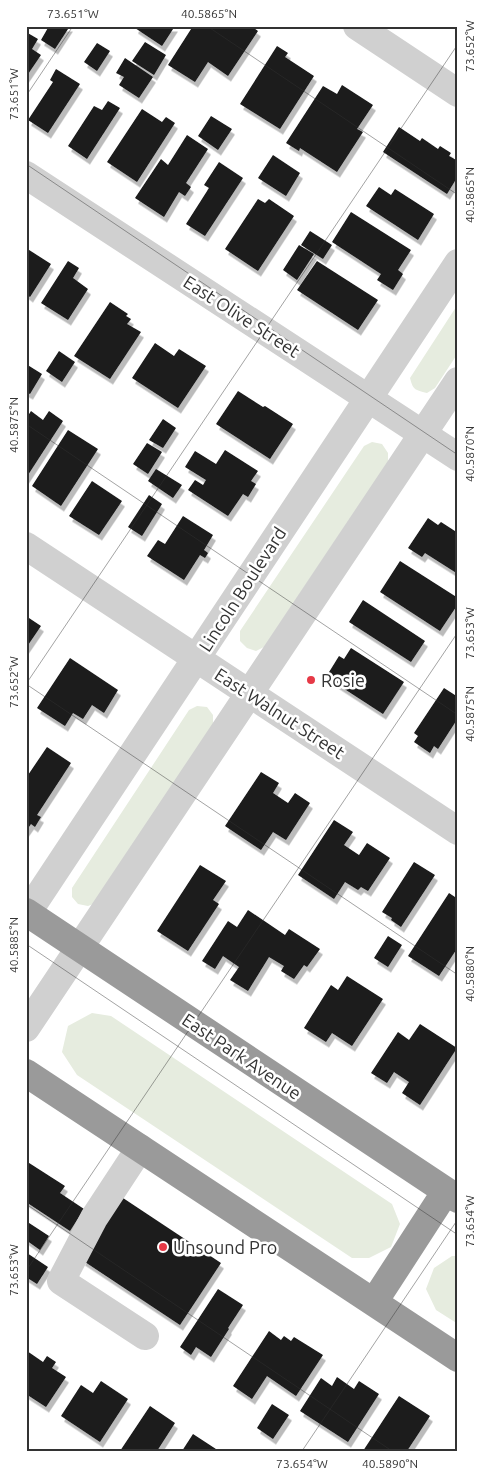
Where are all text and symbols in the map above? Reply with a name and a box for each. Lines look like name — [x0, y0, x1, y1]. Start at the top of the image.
text: 73.651°W — [47, 7, 99, 20]
text: 40.5865°N — [181, 7, 237, 20]
text: 73.652°W — [463, 20, 476, 72]
text: 73.651°W — [7, 68, 20, 120]
text: 40.5865°N — [463, 167, 476, 223]
street label: East Olive Street — [180, 271, 304, 361]
text: 40.5875°N — [7, 397, 20, 453]
text: 40.5870°N — [463, 426, 476, 482]
street label: Lincoln Boulevard — [194, 523, 290, 655]
text: 73.653°W — [463, 607, 476, 659]
text: 73.652°W — [7, 656, 20, 708]
street label: East Walnut Street — [211, 664, 349, 762]
place label: Rosie — [321, 670, 365, 690]
marker: Rosie — [305, 674, 317, 686]
text: 40.5875°N — [463, 686, 476, 742]
text: 40.5885°N — [7, 917, 20, 973]
text: 40.5880°N — [463, 946, 476, 1002]
street label: East Park Avenue — [179, 1009, 305, 1103]
text: 73.654°W — [463, 1195, 476, 1247]
place label: Unsound Pro — [173, 1237, 277, 1257]
marker: Unsound Pro — [157, 1241, 169, 1253]
text: 73.653°W — [7, 1244, 20, 1296]
text: 73.654°W — [276, 1457, 328, 1470]
text: 40.5890°N — [362, 1457, 418, 1470]

